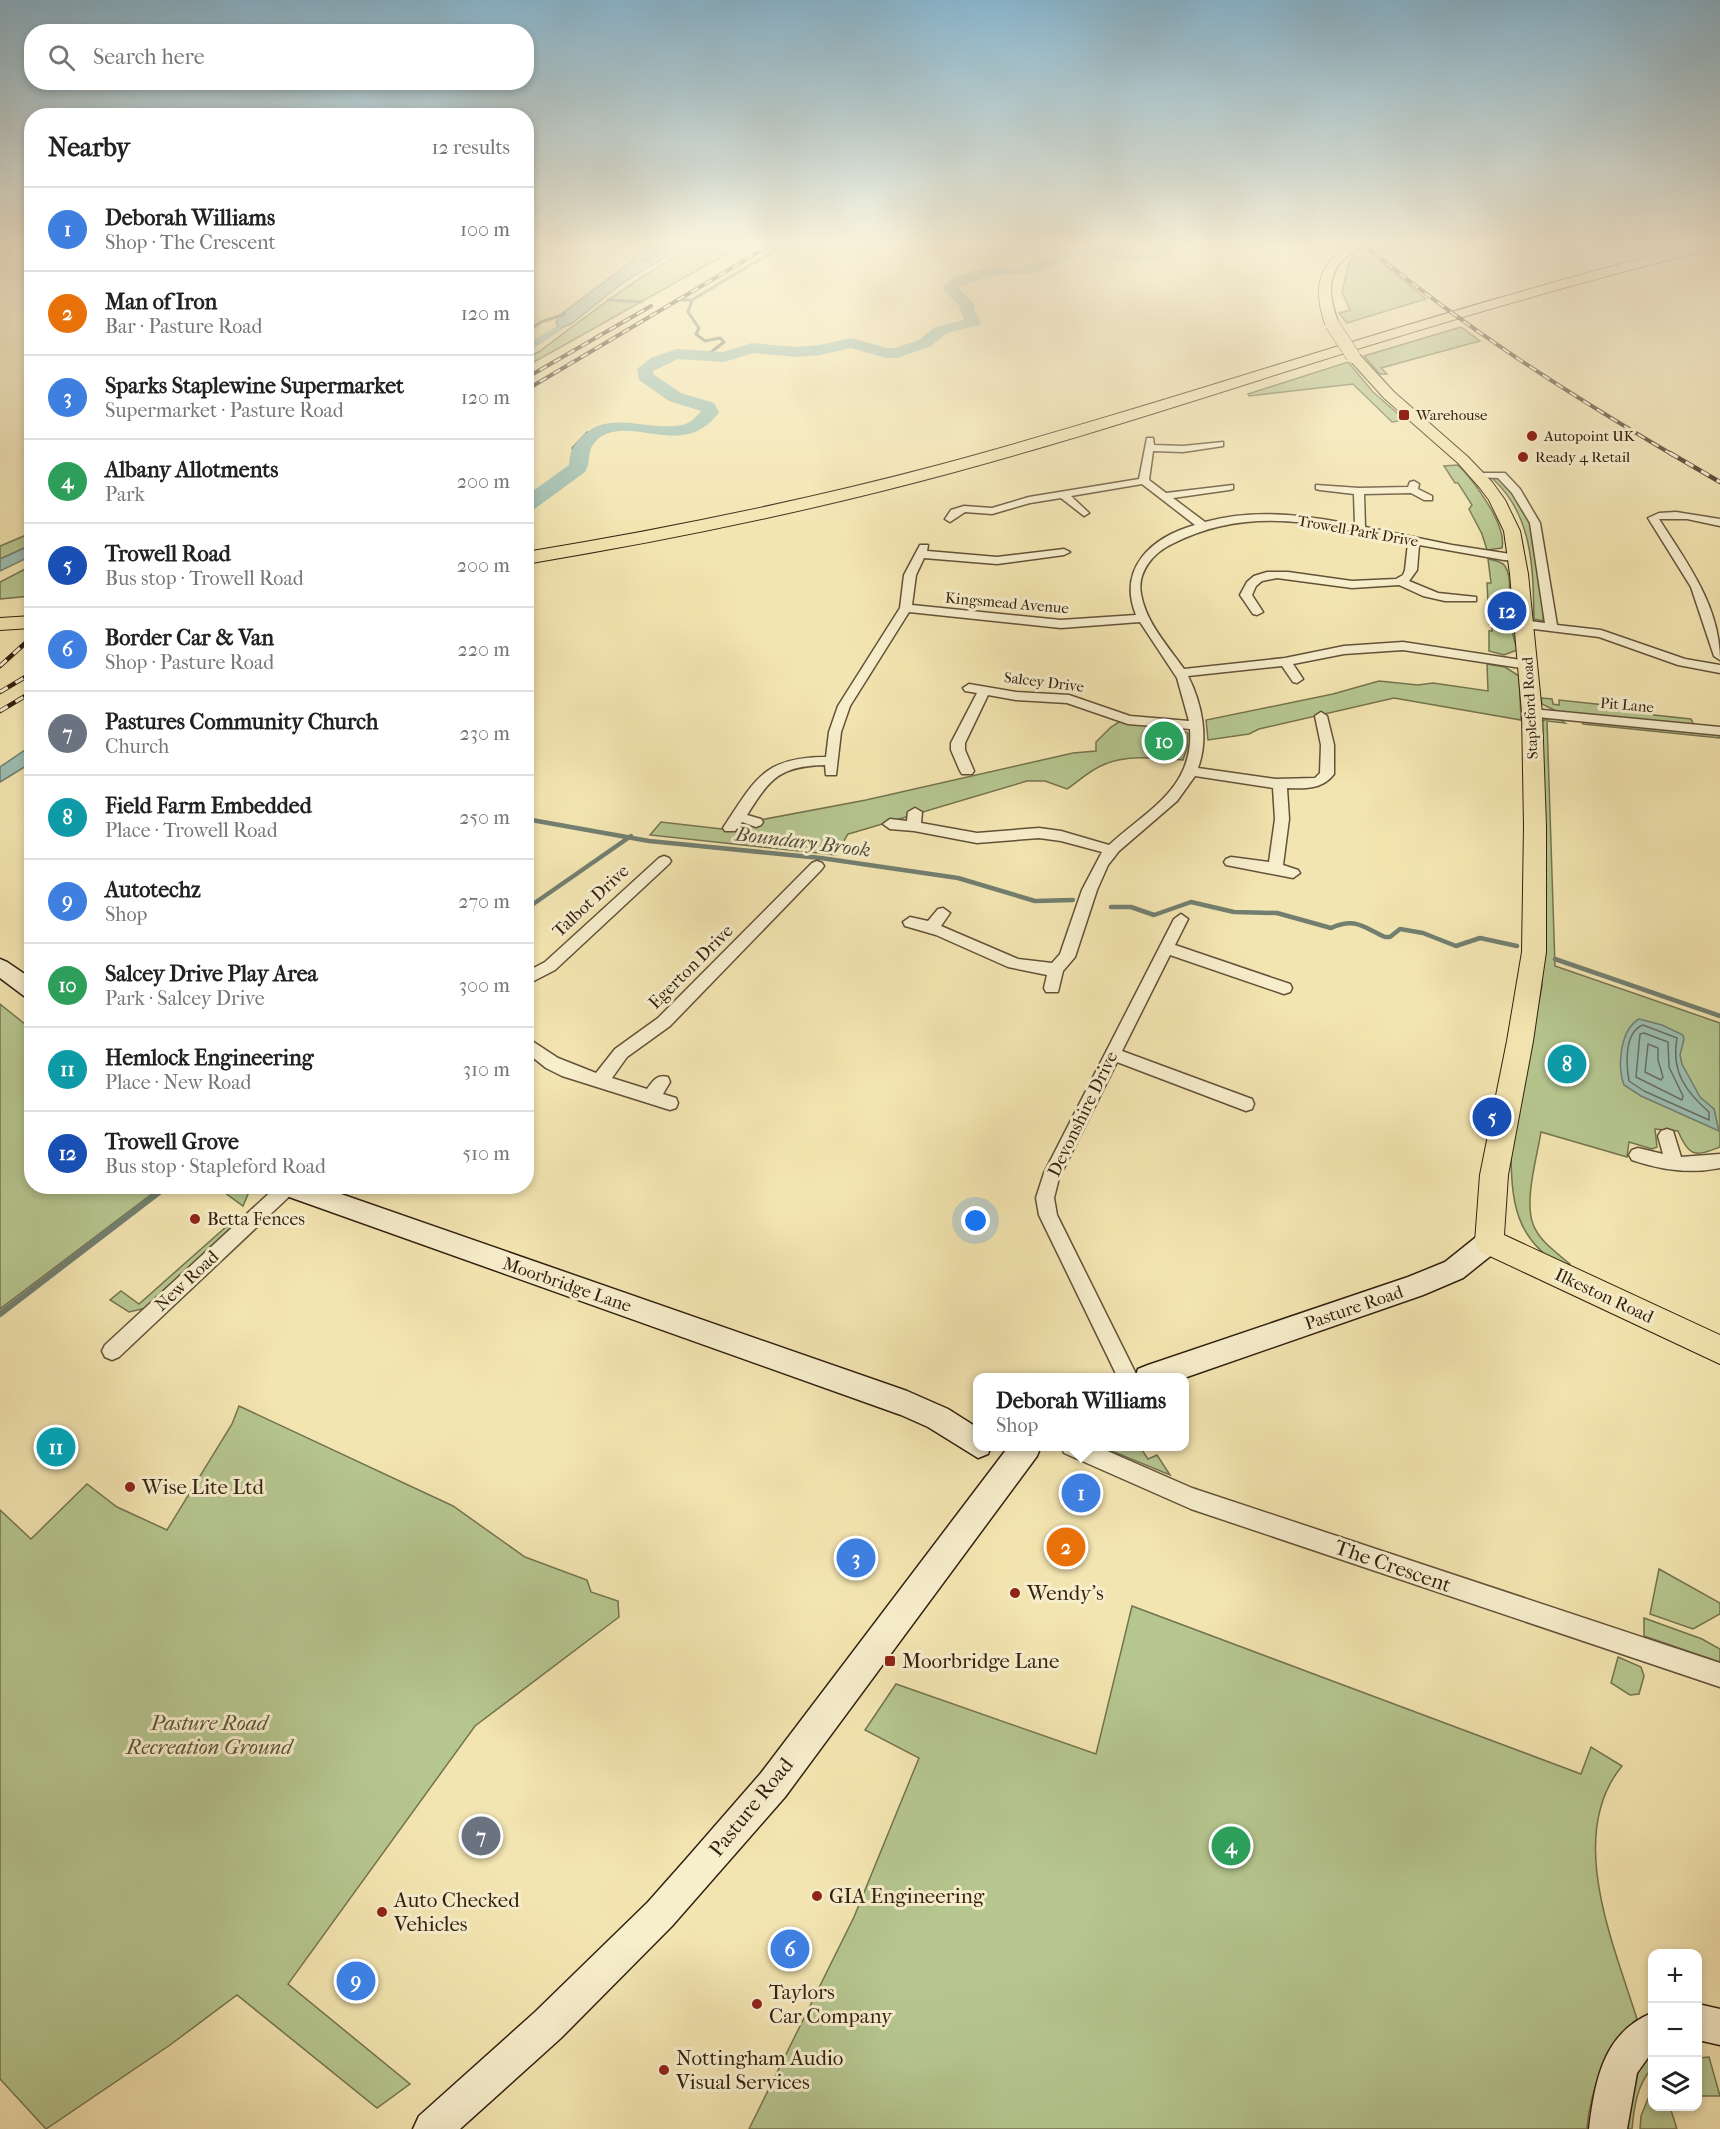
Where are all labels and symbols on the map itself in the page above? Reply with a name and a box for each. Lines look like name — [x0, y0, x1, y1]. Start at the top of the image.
place label: Warehouse — [1415, 406, 1488, 424]
marker: Warehouse — [1397, 408, 1411, 422]
place label: Autopoint UK — [1543, 427, 1636, 445]
marker: Autopoint UK — [1525, 429, 1539, 443]
place label: Ready 4 Retail — [1535, 448, 1630, 466]
marker: Ready 4 Retail — [1516, 450, 1530, 464]
street label: Trowell Park Drive — [1296, 512, 1420, 551]
pin: 12 — [1488, 588, 1526, 634]
street label: Kingsmead Avenue — [944, 589, 1070, 617]
street label: Stapleford Road — [1518, 655, 1542, 760]
street label: Salcey Drive — [1003, 668, 1086, 696]
street label: Pit Lane — [1599, 694, 1655, 716]
pin: 10 — [1144, 718, 1184, 764]
water label: Boundary Brook — [733, 822, 872, 862]
street label: Talbot Drive — [549, 860, 634, 942]
street label: Egerton Drive — [644, 920, 738, 1014]
pin: 8 — [1548, 1042, 1586, 1086]
street label: Devonshire Drive — [1044, 1048, 1122, 1180]
pin: 5 — [1472, 1094, 1512, 1140]
your location — [961, 1206, 990, 1235]
place label: Betta Fences — [207, 1209, 305, 1230]
marker: Betta Fences — [188, 1212, 202, 1226]
street label: New Road — [151, 1246, 223, 1316]
street label: Moorbridge Lane — [500, 1253, 634, 1317]
street label: Ilkeston Road — [1551, 1264, 1657, 1328]
street label: Pasture Road — [1302, 1281, 1406, 1335]
pin: 11 — [36, 1424, 76, 1470]
pin: 1 — [1062, 1470, 1100, 1516]
place label: Wise Lite Ltd — [141, 1475, 265, 1499]
marker: Wise Lite Ltd — [123, 1480, 137, 1494]
pin: 2 — [1046, 1524, 1086, 1570]
street label: The Crescent — [1332, 1535, 1455, 1597]
pin: 3 — [836, 1536, 876, 1580]
place label: Wendy's — [1026, 1581, 1104, 1605]
marker: Wendy's — [1008, 1586, 1022, 1600]
place label: Moorbridge Lane — [902, 1649, 1059, 1673]
marker: Moorbridge Lane — [883, 1654, 897, 1668]
park label: Pasture Road Recreation Ground — [124, 1711, 294, 1759]
street label: Pasture Road — [704, 1752, 798, 1861]
pin: 7 — [462, 1814, 500, 1858]
pin: 4 — [1212, 1824, 1250, 1868]
place label: GIA Engineering — [829, 1884, 985, 1908]
place label: Auto Checked Vehicles — [393, 1888, 520, 1936]
marker: GIA Engineering — [810, 1889, 824, 1903]
marker: Auto Checked Vehicles — [375, 1905, 389, 1919]
pin: 6 — [770, 1926, 810, 1972]
pin: 9 — [336, 1958, 376, 2004]
place label: Taylors Car Company — [769, 1980, 893, 2028]
marker: Taylors Car Company — [750, 1997, 764, 2011]
place label: Nottingham Audio Visual Services — [675, 2046, 844, 2094]
marker: Nottingham Audio Visual Services — [657, 2063, 671, 2077]

